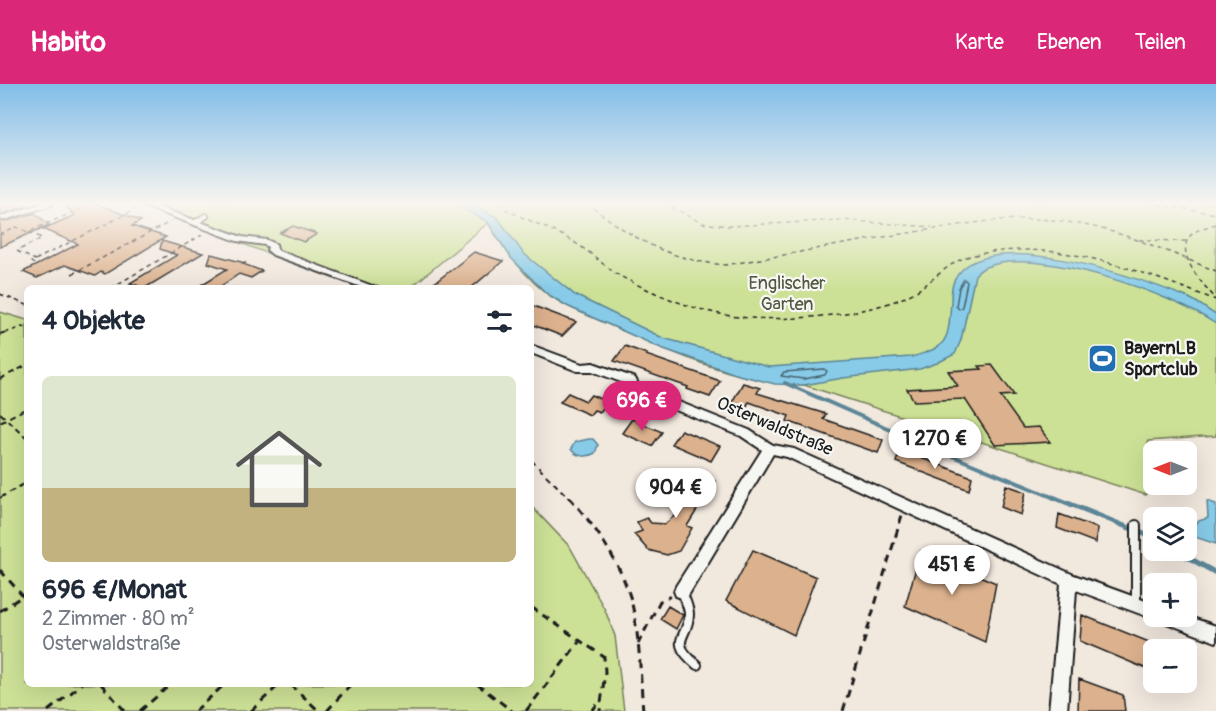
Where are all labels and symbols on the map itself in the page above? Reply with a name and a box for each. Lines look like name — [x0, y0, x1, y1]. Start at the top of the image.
park label: Englischer Garten — [748, 272, 826, 316]
place label: BayernLB Sportclub — [1124, 337, 1198, 381]
sports icon: BayernLB Sportclub — [1087, 342, 1119, 374]
pin: 696 € — [600, 381, 684, 432]
street label: Osterwaldstraße — [713, 392, 837, 461]
pin: 1 270 € — [880, 419, 990, 470]
north arrow — [1143, 441, 1197, 495]
pin: 904 € — [634, 468, 718, 519]
pin: 451 € — [910, 545, 994, 596]

